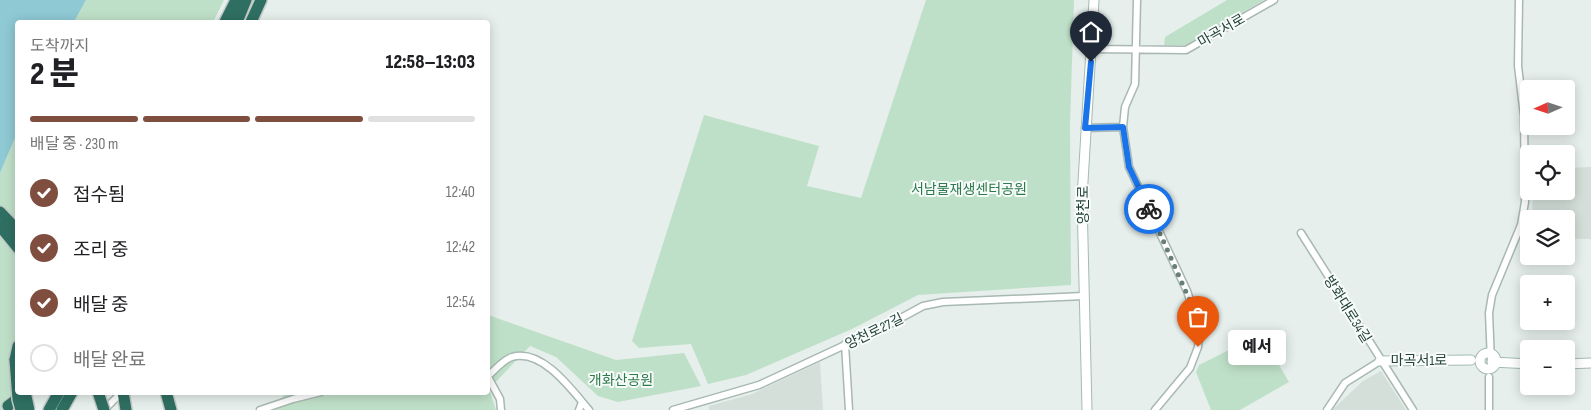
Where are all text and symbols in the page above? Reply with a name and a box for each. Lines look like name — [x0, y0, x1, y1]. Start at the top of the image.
street label: 마곡서로 — [1195, 10, 1248, 51]
pin — [1070, 11, 1112, 62]
icon: home — [1077, 18, 1105, 46]
text: 도착까지 — [30, 37, 89, 56]
text: 12:58–13:03 — [385, 51, 475, 74]
text: 2 분 — [30, 55, 79, 94]
north arrow — [1520, 80, 1575, 135]
map controls — [1520, 80, 1575, 395]
text: 배달 중 · 230 m — [30, 135, 118, 154]
button: locate — [1520, 145, 1575, 200]
icon: check — [30, 179, 58, 207]
park label: 서남물재생센터공원 — [911, 181, 1027, 198]
text: 12:40 — [446, 183, 475, 202]
text: 접수됨 — [73, 184, 125, 207]
courier — [1124, 184, 1174, 234]
street label: 양천로 — [1075, 186, 1092, 224]
icon: bike — [1135, 195, 1163, 223]
button: layers — [1520, 210, 1575, 265]
icon: check — [30, 234, 58, 262]
text: 12:42 — [446, 238, 475, 257]
text: 조리 중 — [73, 239, 128, 262]
street label: 방화대로34길 — [1320, 272, 1375, 346]
button: + — [1520, 275, 1575, 330]
icon: check — [30, 289, 58, 317]
text: 12:54 — [446, 293, 475, 312]
text: 배달 중 — [73, 294, 128, 317]
pin — [1177, 296, 1219, 347]
icon: bag — [1184, 303, 1212, 331]
street label: 양천로27길 — [842, 310, 906, 353]
callout: 예서 — [1228, 330, 1286, 364]
text: 예서 — [1242, 338, 1272, 357]
button: − — [1520, 340, 1575, 395]
text: 배달 완료 — [73, 349, 146, 372]
street label: 마곡서1로 — [1391, 352, 1447, 369]
park label: 개화산공원 — [589, 372, 653, 389]

